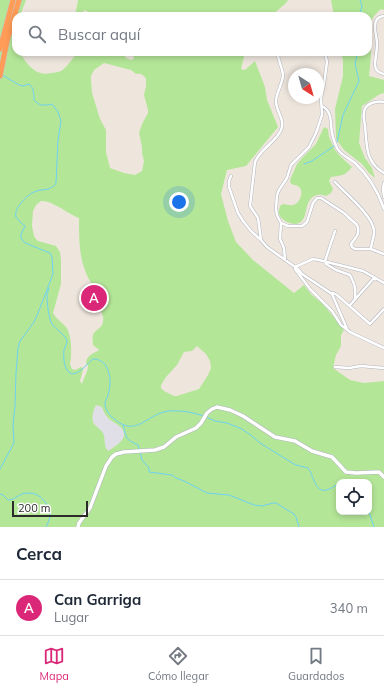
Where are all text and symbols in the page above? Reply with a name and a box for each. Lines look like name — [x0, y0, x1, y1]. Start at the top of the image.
search box — [12, 12, 372, 56]
icon: search — [26, 23, 48, 45]
text: Buscar aquí — [58, 25, 140, 44]
north arrow — [288, 68, 324, 104]
your location — [169, 192, 189, 212]
pin: A — [81, 283, 107, 313]
map controls — [336, 479, 372, 515]
button: locate — [336, 479, 372, 515]
scale bar — [12, 499, 88, 518]
text: 200 m — [18, 501, 50, 515]
text: Cerca — [16, 543, 62, 564]
text: Can Garriga — [54, 590, 141, 609]
text: A — [24, 600, 34, 616]
text: 340 m — [330, 600, 368, 616]
text: Lugar — [54, 609, 89, 625]
tab: Mapa — [40, 645, 69, 683]
tab: Cómo llegar — [148, 645, 209, 683]
tab: Guardados — [288, 645, 344, 683]

